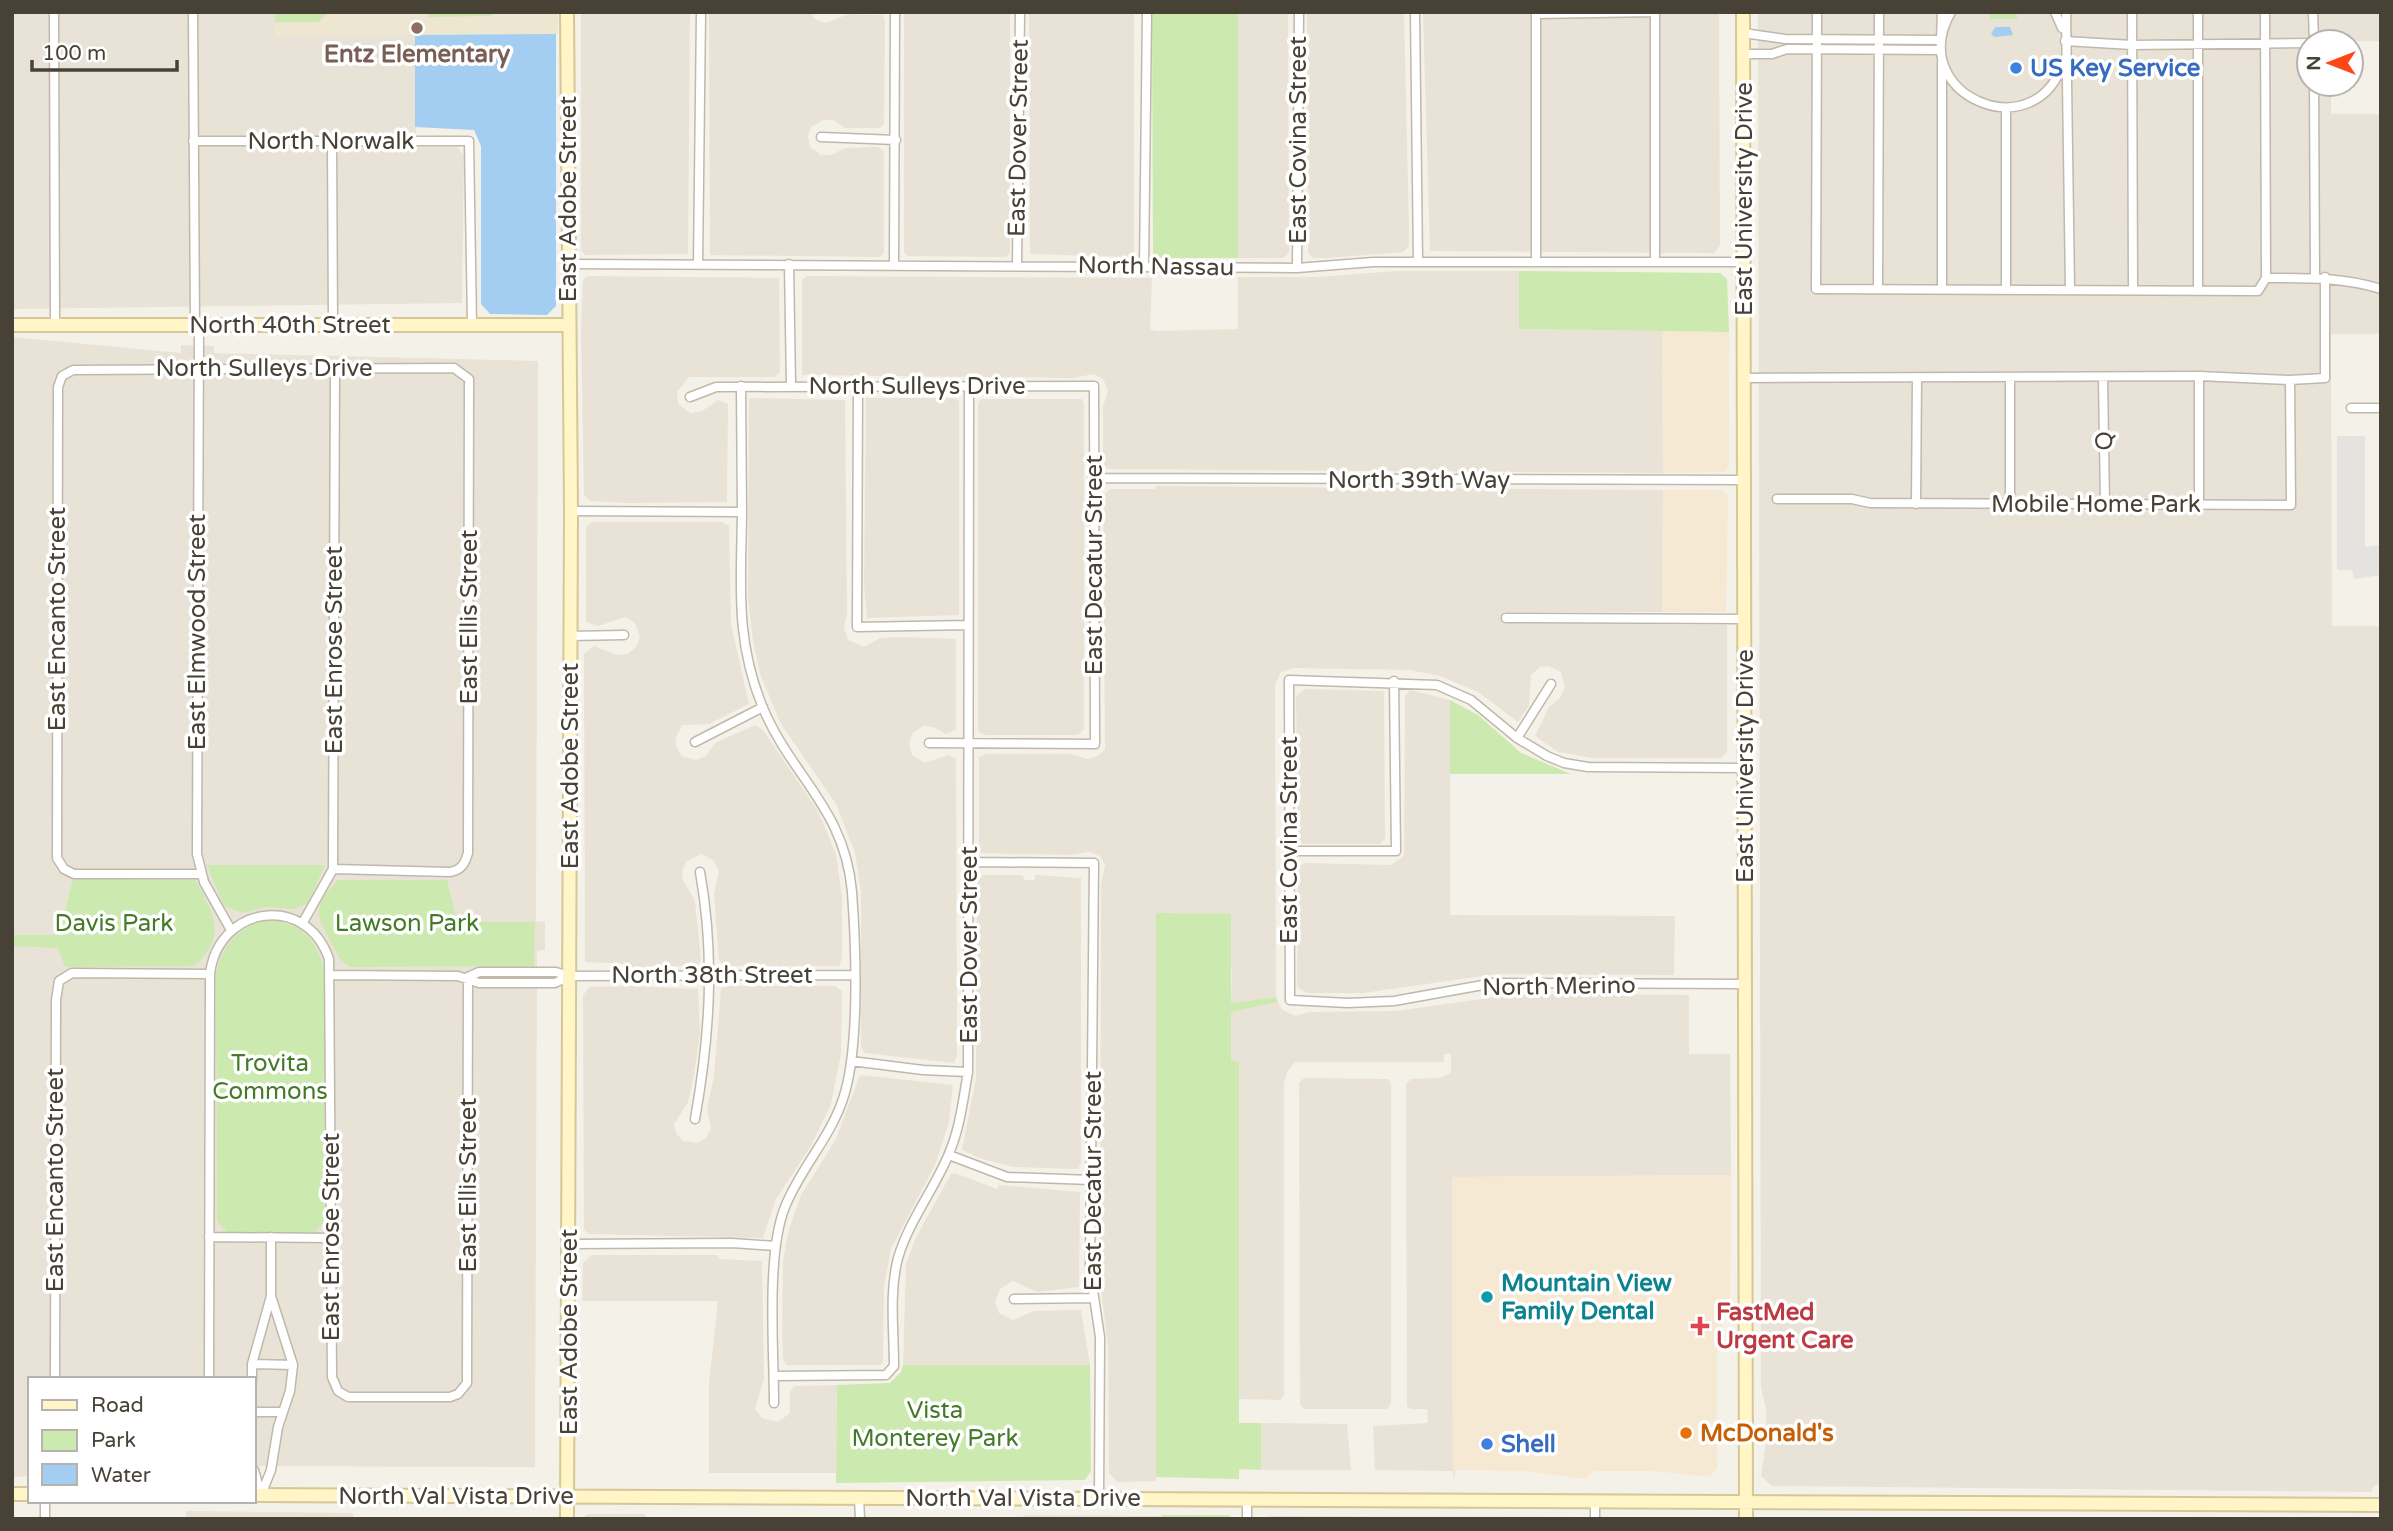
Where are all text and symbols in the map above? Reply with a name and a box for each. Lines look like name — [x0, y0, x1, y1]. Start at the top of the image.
marker: Entz Elementary — [409, 20, 425, 36]
scale bar — [32, 28, 177, 72]
north arrow — [2295, 28, 2365, 98]
street label: East Covina Street — [1284, 36, 1313, 244]
street label: East Dover Street — [1002, 39, 1035, 237]
place label: Entz Elementary — [324, 40, 510, 69]
text: 100 m — [42, 41, 106, 66]
place label: US Key Service — [2030, 54, 2201, 83]
text: N — [2303, 55, 2325, 71]
marker: US Key Service — [2008, 60, 2024, 76]
street label: East University Drive — [1730, 82, 1759, 316]
street label: East Adobe Street — [554, 96, 583, 302]
street label: North Norwalk — [248, 127, 414, 156]
street label: North Nassau — [1077, 251, 1235, 282]
street label: North 40th Street — [189, 311, 391, 340]
street label: North Sulleys Drive — [155, 354, 373, 383]
street label: North Sulleys Drive — [808, 372, 1026, 401]
street label: Q — [2090, 431, 2119, 451]
street label: East Decatur Street — [1080, 455, 1109, 675]
street label: North 39th Way — [1328, 466, 1510, 495]
street label: Mobile Home Park — [1991, 490, 2201, 519]
street label: East Encanto Street — [43, 507, 72, 731]
street label: East Elmwood Street — [183, 514, 212, 750]
street label: East Ellis Street — [455, 529, 484, 705]
street label: East Enrose Street — [320, 546, 349, 754]
street label: East University Drive — [1731, 649, 1760, 883]
street label: East Adobe Street — [556, 663, 585, 869]
street label: East Covina Street — [1275, 736, 1304, 944]
street label: East Dover Street — [955, 846, 984, 1044]
park label: Davis Park — [55, 909, 173, 938]
park label: Lawson Park — [335, 909, 479, 938]
street label: North 38th Street — [611, 961, 813, 990]
street label: North Merino — [1482, 971, 1636, 1002]
park label: Trovita Commons — [212, 1049, 328, 1106]
street label: East Encanto Street — [41, 1068, 70, 1292]
street label: East Decatur Street — [1079, 1071, 1108, 1291]
street label: East Ellis Street — [454, 1097, 483, 1273]
street label: East Enrose Street — [317, 1133, 346, 1341]
street label: East Adobe Street — [555, 1229, 584, 1435]
place label: Mountain View Family Dental — [1501, 1269, 1672, 1326]
marker: Mountain View Family Dental — [1479, 1289, 1495, 1305]
place label: FastMed Urgent Care — [1716, 1298, 1854, 1355]
marker: FastMed Urgent Care — [1690, 1316, 1710, 1336]
legend — [28, 1377, 256, 1503]
text: Road — [91, 1393, 144, 1418]
park label: Vista Monterey Park — [851, 1396, 1019, 1453]
place label: McDonald's — [1700, 1419, 1834, 1448]
marker: McDonald's — [1678, 1425, 1694, 1441]
text: Park — [91, 1428, 136, 1453]
place label: Shell — [1501, 1430, 1556, 1459]
marker: Shell — [1479, 1436, 1495, 1452]
text: Water — [91, 1463, 151, 1488]
street label: North Val Vista Drive — [338, 1482, 574, 1511]
street label: North Val Vista Drive — [905, 1484, 1141, 1513]

